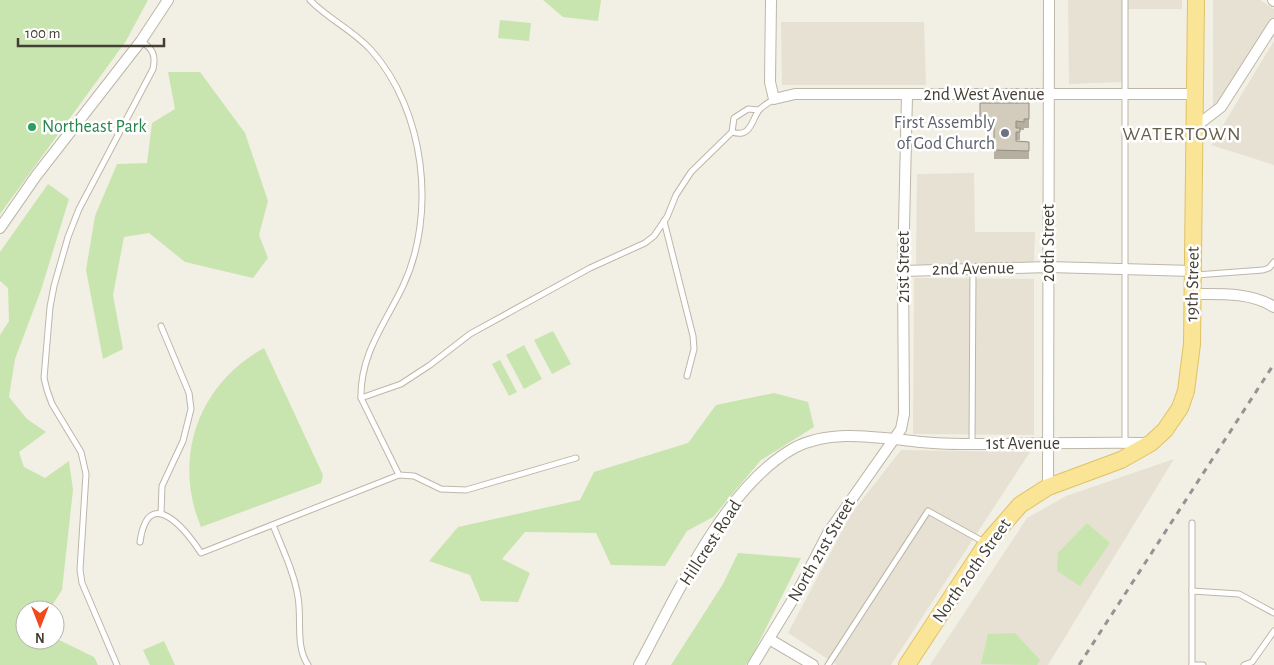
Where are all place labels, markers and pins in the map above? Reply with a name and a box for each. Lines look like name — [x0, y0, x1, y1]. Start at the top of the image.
place label: First Assembly of God Church — [894, 114, 995, 153]
place label: Northeast Park — [42, 118, 147, 136]
marker: Northeast Park — [26, 121, 38, 133]
marker: First Assembly of God Church — [999, 127, 1011, 139]

